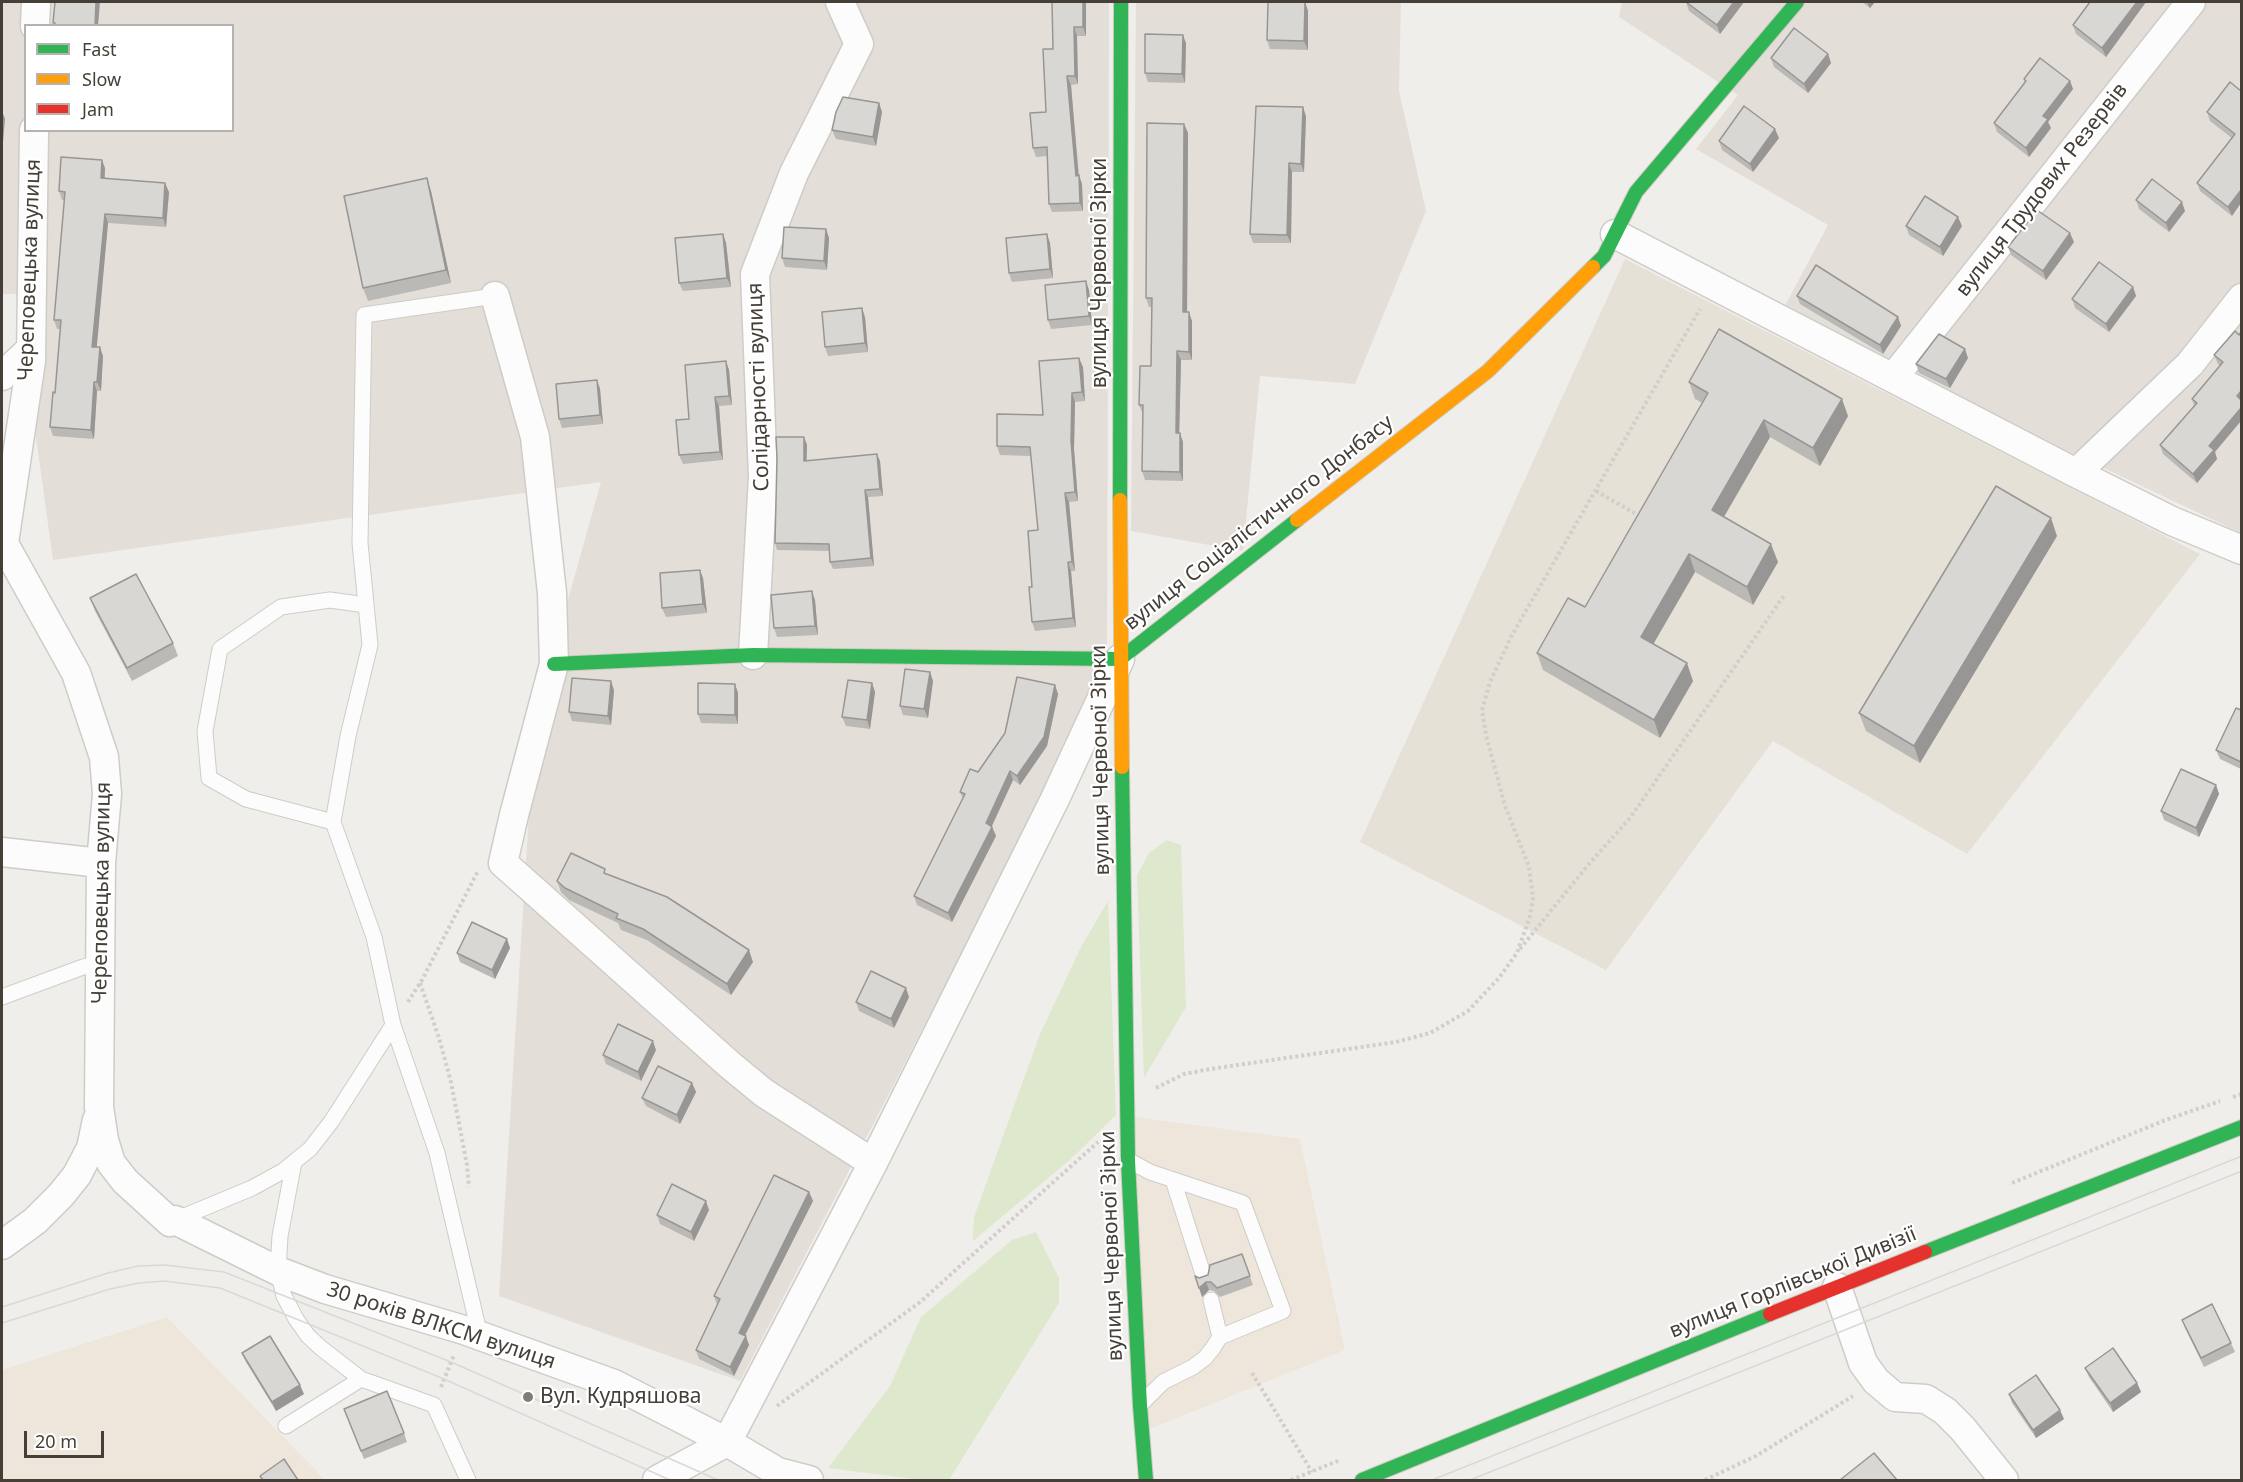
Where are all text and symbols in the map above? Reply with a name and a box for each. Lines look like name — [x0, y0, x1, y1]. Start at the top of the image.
legend — [24, 24, 234, 132]
text: Fast — [82, 37, 117, 61]
text: Slow — [82, 67, 121, 91]
street label: вулиця Трудових Резервів — [1951, 78, 2133, 302]
text: Jam — [82, 97, 114, 121]
street label: Череповецька вулиця — [14, 158, 46, 382]
street label: вулиця Червоної Зірки — [1087, 158, 1113, 388]
street label: Солідарності вулиця — [743, 282, 775, 492]
street label: вулиця Соціалістичного Донбасу — [1119, 410, 1399, 636]
street label: вулиця Червоної Зірки — [1086, 644, 1116, 876]
street label: Череповецька вулиця — [87, 782, 117, 1004]
street label: вулиця Червоної Зірки — [1095, 1130, 1129, 1362]
street label: вулиця Горлівської Дивізії — [1666, 1222, 1920, 1344]
street label: 30 років ВЛКСМ вулиця — [323, 1277, 559, 1375]
place label: Вул. Кудряшова — [540, 1384, 701, 1410]
marker: Вул. Кудряшова — [521, 1390, 535, 1404]
scale bar — [27, 1419, 106, 1457]
text: 20 m — [35, 1429, 77, 1453]

